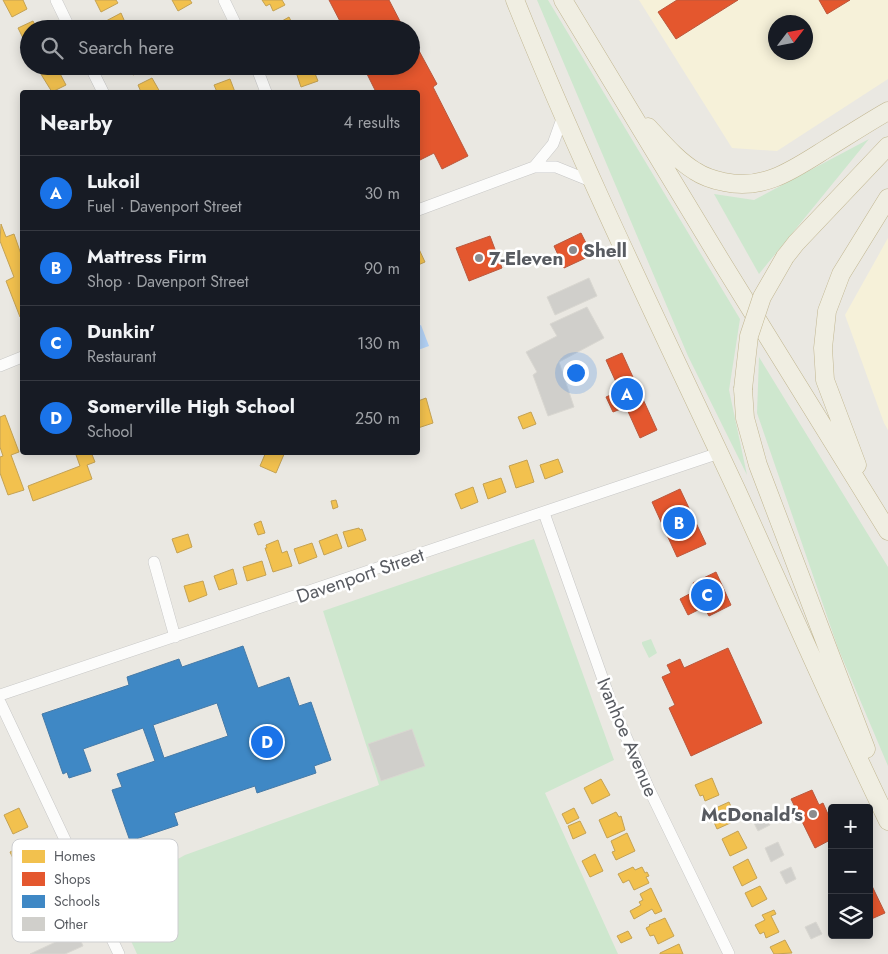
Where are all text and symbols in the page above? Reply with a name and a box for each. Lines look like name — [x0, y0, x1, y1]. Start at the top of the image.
north arrow — [768, 15, 813, 60]
search box — [20, 20, 420, 75]
icon: search — [38, 34, 66, 62]
text: Search here — [78, 34, 174, 61]
text: Nearby — [40, 108, 112, 138]
text: 4 results — [344, 111, 400, 134]
text: Lukoil — [87, 168, 140, 195]
text: A — [50, 182, 62, 205]
text: 30 m — [364, 182, 400, 205]
text: Fuel · Davenport Street — [87, 195, 242, 218]
place label: Shell — [583, 237, 627, 264]
text: Mattress Firm — [87, 243, 207, 270]
marker: Shell — [567, 244, 579, 256]
place label: 7-Eleven — [489, 245, 563, 272]
marker: 7-Eleven — [473, 252, 485, 264]
text: B — [51, 257, 61, 280]
text: 90 m — [364, 257, 400, 280]
text: Shop · Davenport Street — [87, 270, 249, 293]
text: Dunkin' — [87, 318, 155, 345]
text: C — [50, 332, 62, 355]
text: 130 m — [357, 332, 400, 355]
text: Restaurant — [87, 345, 156, 368]
your location — [563, 360, 589, 386]
pin: A — [611, 375, 643, 413]
text: Somerville High School — [87, 393, 295, 420]
text: D — [50, 407, 62, 430]
text: 250 m — [355, 407, 400, 430]
text: School — [87, 420, 133, 443]
pin: B — [663, 504, 695, 542]
street label: Davenport Street — [293, 541, 428, 610]
pin: C — [691, 576, 723, 614]
street label: Ivanhoe Avenue — [590, 673, 665, 801]
pin: D — [251, 723, 283, 761]
place label: McDonald's — [701, 801, 803, 828]
map controls — [828, 804, 873, 939]
button: + — [828, 804, 873, 849]
marker: McDonald's — [807, 808, 819, 820]
legend — [12, 839, 178, 942]
text: Homes — [54, 846, 96, 866]
button: − — [828, 849, 873, 894]
text: Shops — [54, 869, 91, 889]
text: Schools — [54, 891, 100, 911]
button: layers — [828, 894, 873, 939]
text: Other — [54, 914, 88, 934]

